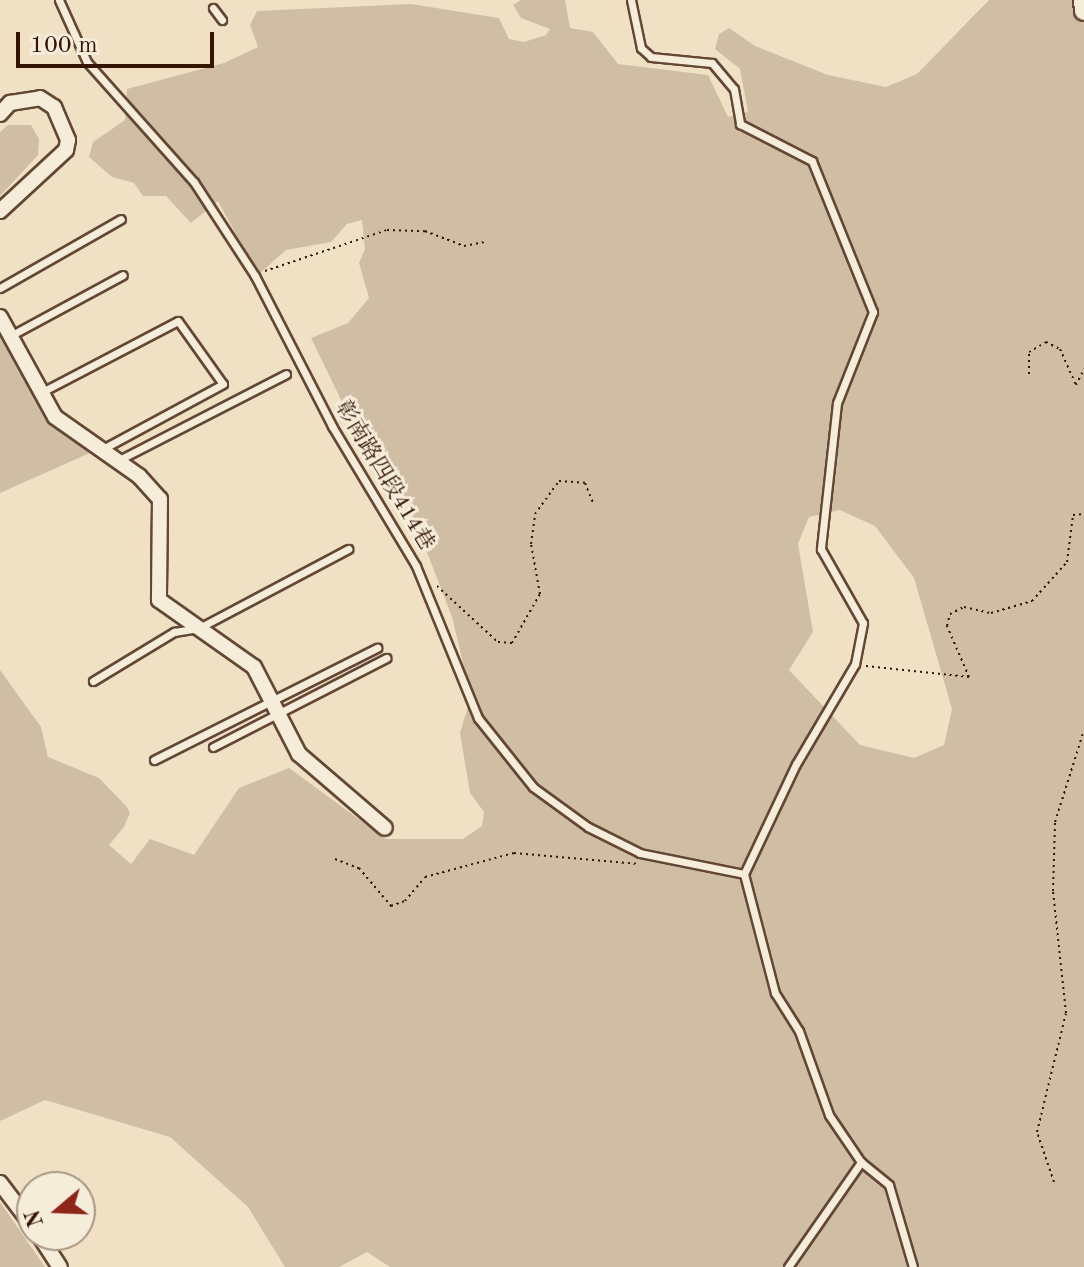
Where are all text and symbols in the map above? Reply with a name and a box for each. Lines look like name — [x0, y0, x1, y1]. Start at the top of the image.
scale bar — [20, 16, 218, 66]
text: 100 m — [30, 34, 98, 58]
street label: 彰南路四段414巷 — [329, 396, 439, 556]
north arrow — [16, 1171, 96, 1251]
text: N — [22, 1207, 48, 1230]

